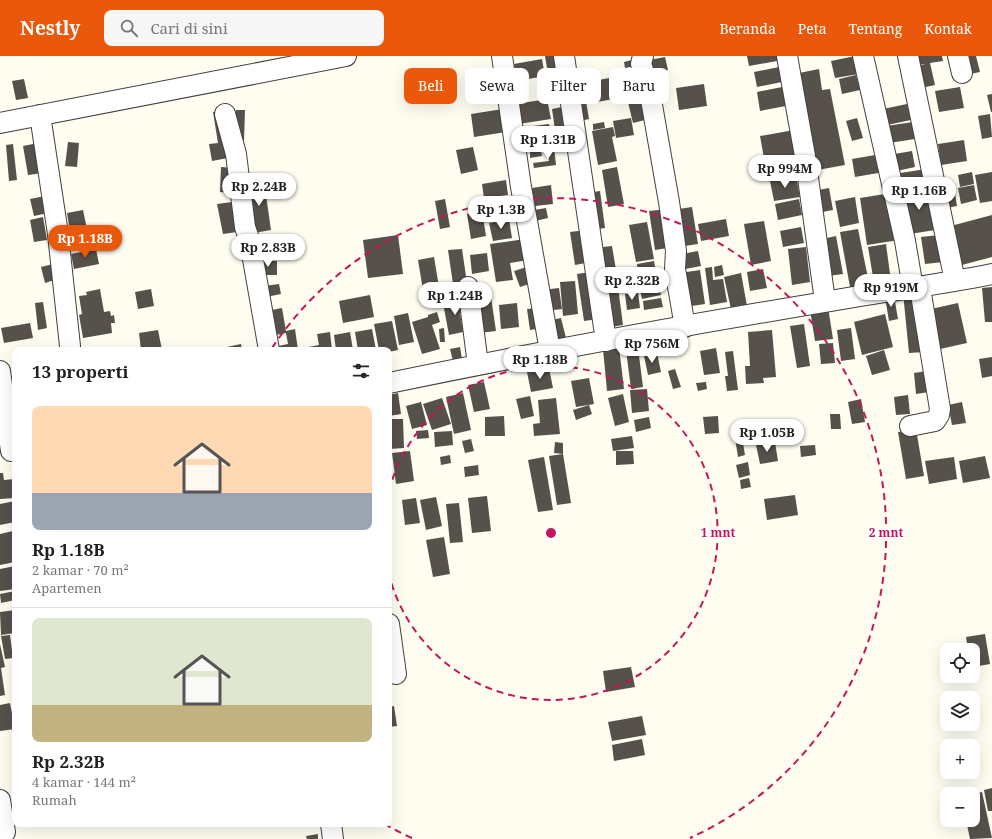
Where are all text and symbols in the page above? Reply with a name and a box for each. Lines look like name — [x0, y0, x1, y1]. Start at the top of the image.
search box — [104, 10, 384, 46]
text: Nestly — [20, 15, 80, 41]
icon: search — [118, 17, 140, 39]
text: Cari di sini — [150, 18, 228, 38]
text: Beranda — [719, 19, 776, 38]
text: Peta — [798, 19, 827, 38]
text: Tentang — [849, 19, 902, 38]
text: Kontak — [924, 19, 972, 38]
chip: Beli — [404, 68, 457, 104]
chip: Sewa — [465, 68, 529, 104]
chip: Filter — [537, 68, 601, 104]
chip: Baru — [609, 68, 669, 104]
pin: Rp 1.31B — [507, 126, 589, 160]
text: Rp 1.31B — [520, 130, 576, 148]
pin: Rp 994M — [748, 155, 822, 189]
text: Rp 994M — [757, 159, 813, 177]
pin: Rp 2.24B — [218, 173, 300, 207]
text: Rp 2.24B — [231, 177, 287, 195]
pin: Rp 1.16B — [878, 177, 960, 211]
text: Rp 1.16B — [891, 181, 947, 199]
pin: Rp 1.3B — [464, 196, 538, 230]
text: Rp 1.3B — [477, 200, 525, 218]
pin: Rp 1.18B — [44, 225, 126, 259]
text: Rp 1.18B — [57, 229, 113, 247]
pin: Rp 2.83B — [227, 234, 309, 268]
text: Rp 2.83B — [240, 238, 296, 256]
pin: Rp 2.32B — [591, 267, 673, 301]
text: Rp 2.32B — [604, 271, 660, 289]
pin: Rp 919M — [854, 274, 928, 308]
text: Rp 919M — [863, 278, 919, 296]
pin: Rp 1.24B — [414, 282, 496, 316]
text: Rp 1.24B — [427, 286, 483, 304]
pin: Rp 756M — [615, 330, 689, 364]
text: Rp 756M — [624, 334, 680, 352]
pin: Rp 1.18B — [499, 346, 581, 380]
text: Rp 1.18B — [512, 350, 568, 368]
text: 13 properti — [32, 360, 128, 383]
icon: filters — [350, 360, 372, 382]
pin: Rp 1.05B — [726, 419, 808, 453]
text: Rp 1.05B — [739, 423, 795, 441]
icon: home — [166, 432, 238, 504]
text: 1 mnt — [701, 524, 735, 541]
text: 2 mnt — [869, 524, 903, 541]
centre of rings — [544, 526, 558, 540]
text: Rp 1.18B — [32, 538, 105, 561]
text: 2 kamar · 70 m² — [32, 561, 129, 579]
text: Apartemen — [32, 579, 102, 597]
map controls — [940, 643, 980, 827]
button: locate — [940, 643, 980, 683]
icon: home — [166, 644, 238, 716]
button: layers — [940, 691, 980, 731]
button: + — [940, 739, 980, 779]
text: Rp 2.32B — [32, 750, 105, 773]
text: 4 kamar · 144 m² — [32, 773, 136, 791]
button: − — [940, 787, 980, 827]
text: Rumah — [32, 791, 77, 809]

